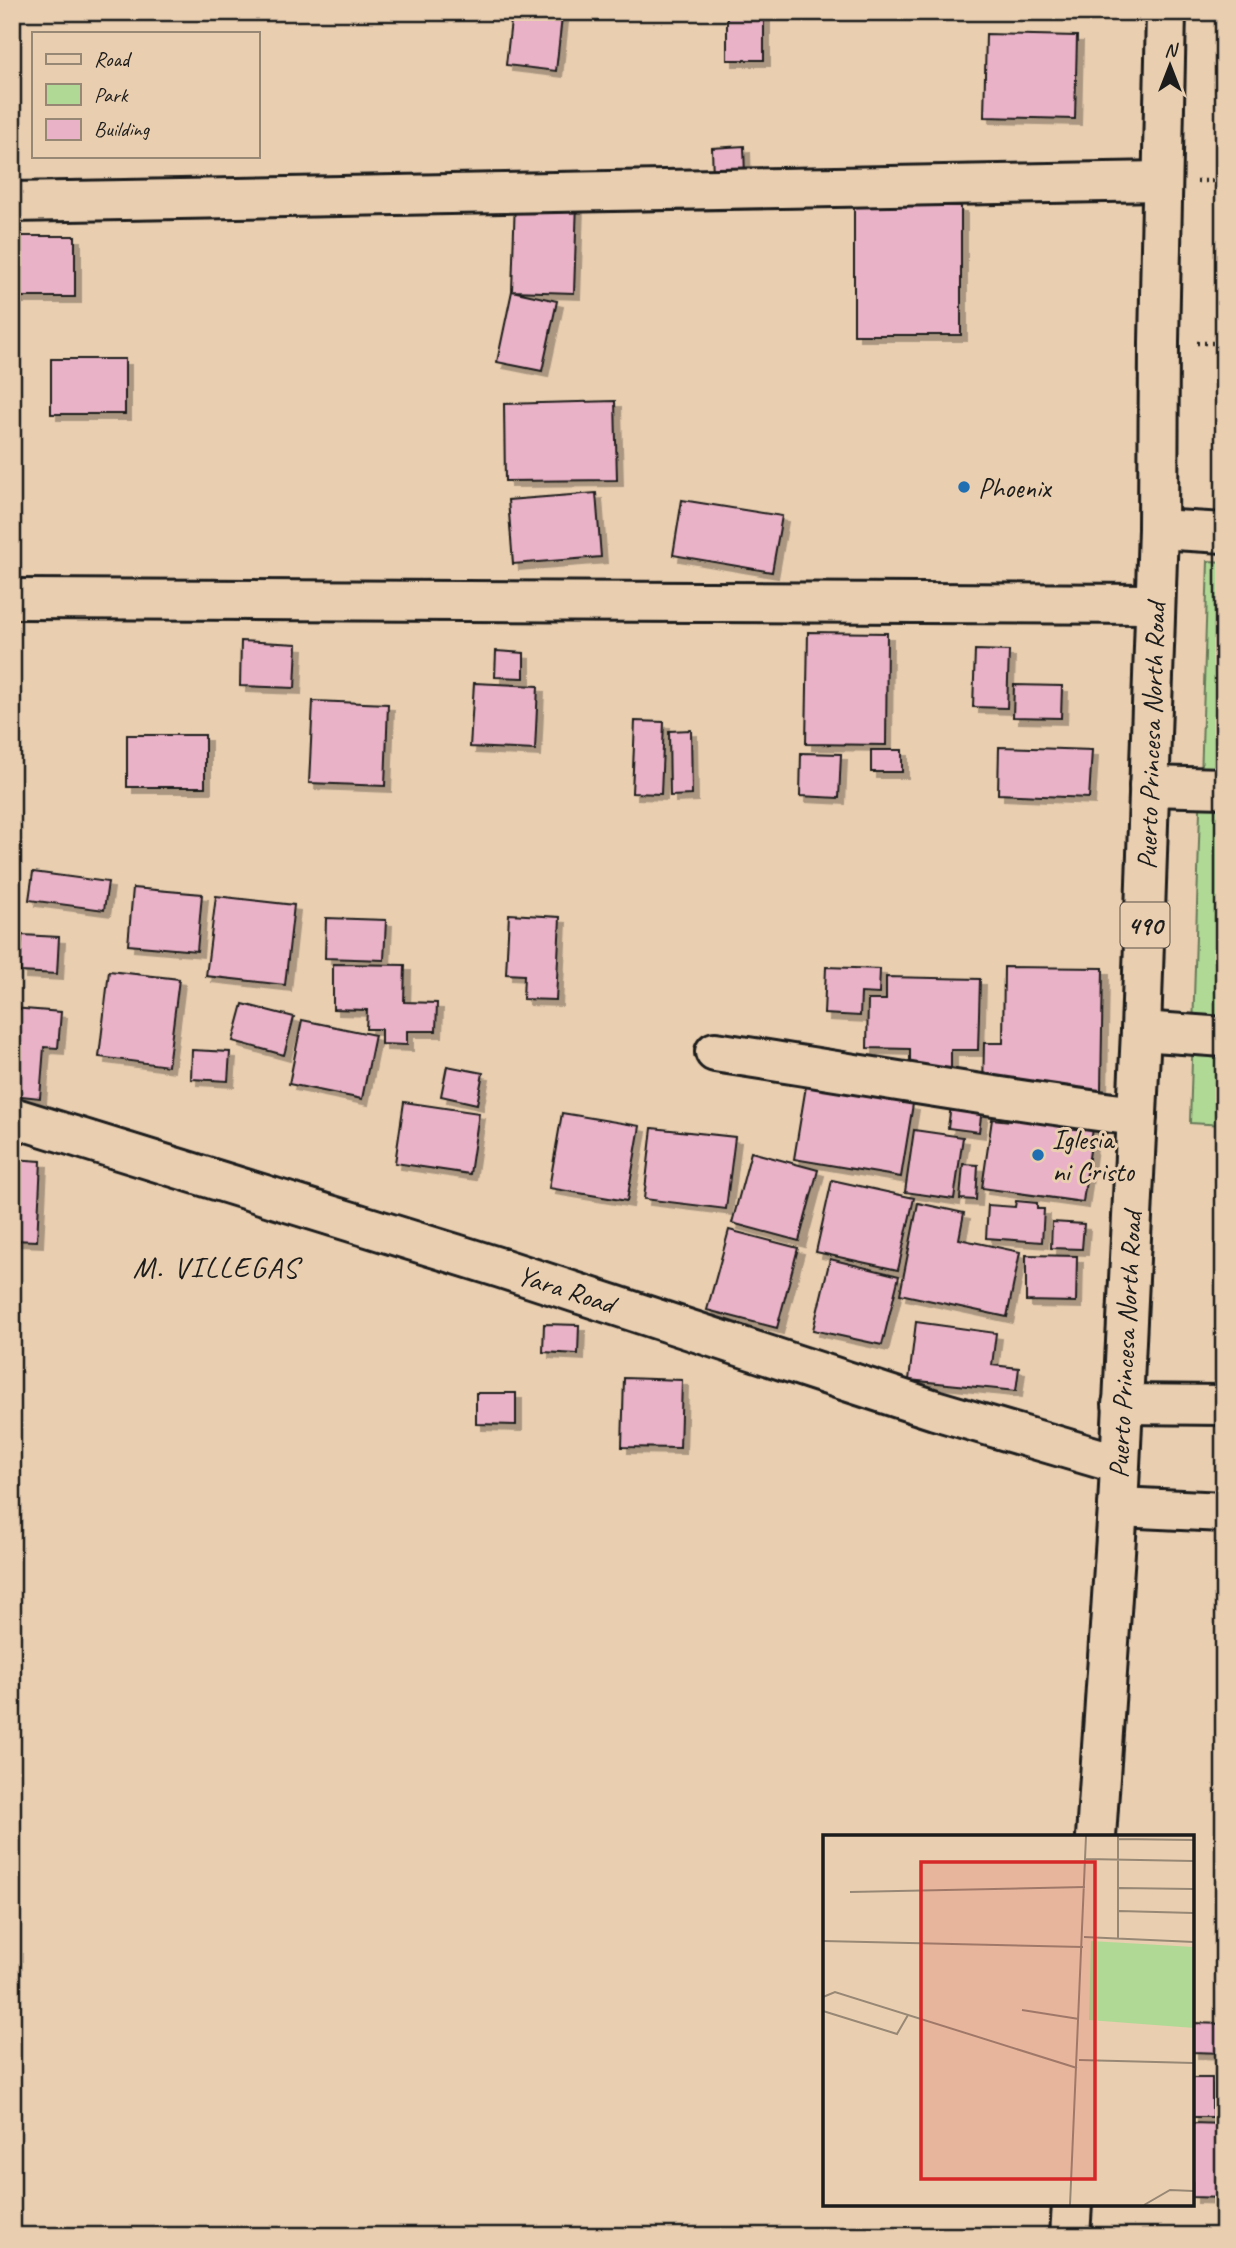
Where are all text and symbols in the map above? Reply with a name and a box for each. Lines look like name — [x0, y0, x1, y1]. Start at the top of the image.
legend — [32, 32, 259, 158]
north arrow — [1134, 32, 1204, 102]
text: N — [1164, 38, 1179, 62]
text: Road — [94, 46, 133, 72]
text: Park — [94, 82, 129, 108]
text: Building — [94, 116, 151, 142]
place label: Phoenix — [978, 470, 1053, 505]
marker: Phoenix — [956, 479, 972, 495]
street label: Puerto Princesa North Road — [1129, 598, 1173, 870]
road number: 490 — [1120, 902, 1170, 948]
place label: Iglesia ni Cristo — [1052, 1122, 1136, 1189]
marker: Iglesia ni Cristo — [1030, 1147, 1046, 1163]
street label: Puerto Princesa North Road — [1101, 1207, 1150, 1479]
district label: M. VILLEGAS — [133, 1248, 303, 1286]
street label: Yara Road — [513, 1257, 623, 1322]
inset map — [823, 1835, 1194, 2206]

